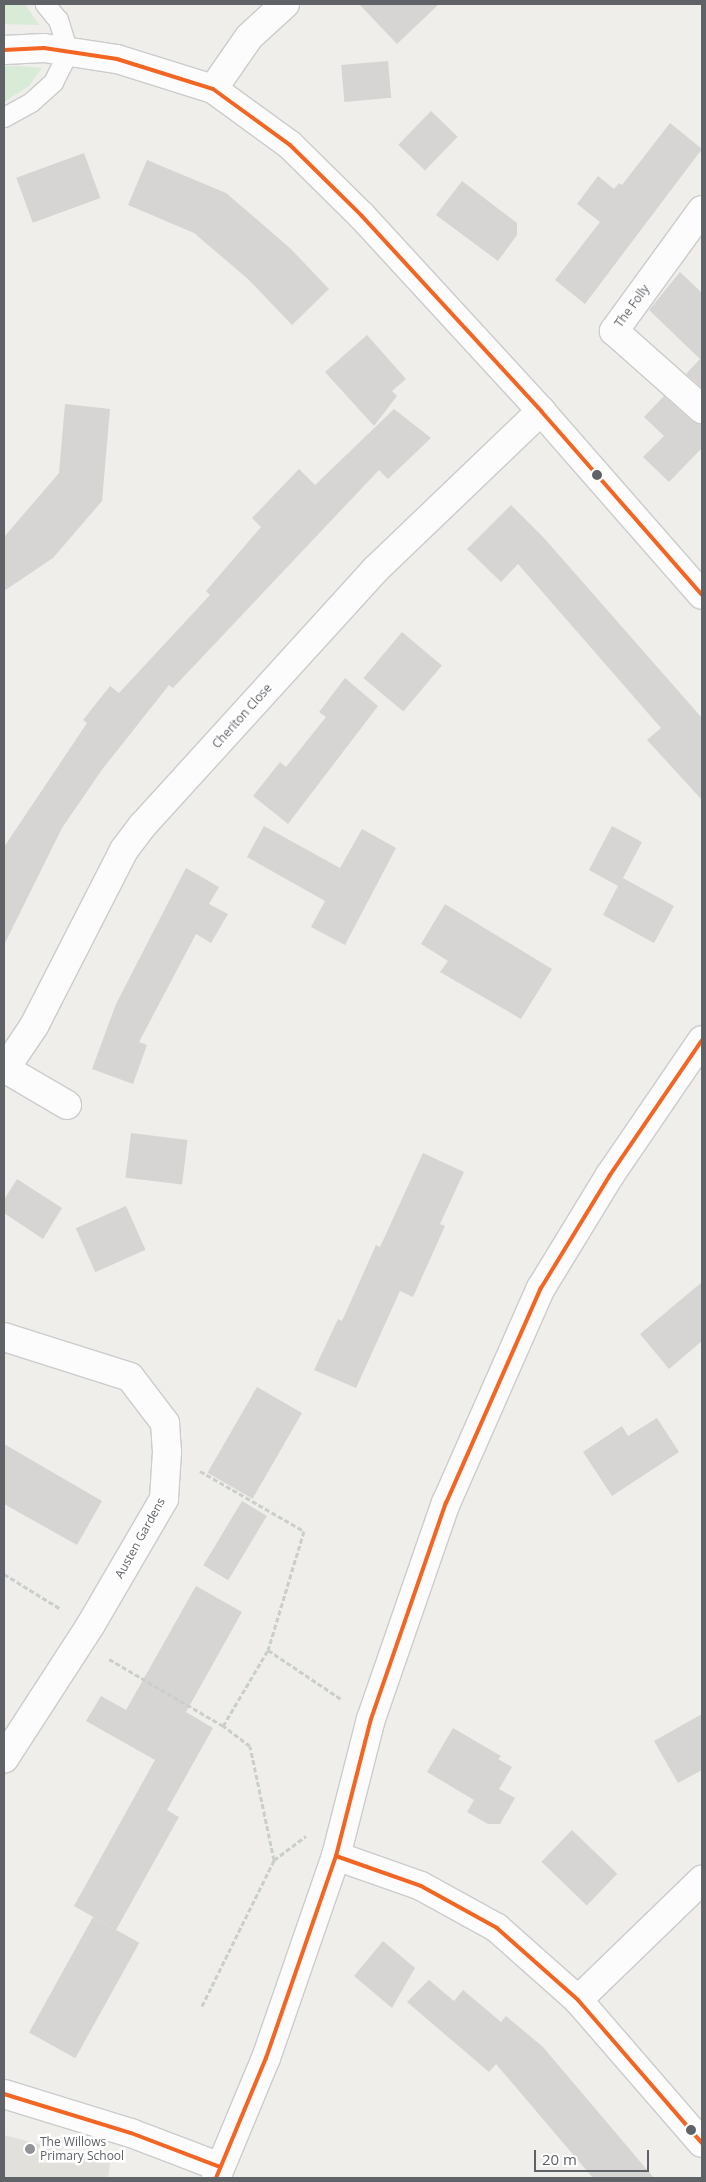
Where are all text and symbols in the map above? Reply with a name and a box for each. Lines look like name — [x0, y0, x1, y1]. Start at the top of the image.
street label: The Folly — [612, 282, 652, 330]
unlabelled marker — [592, 470, 602, 480]
street label: Cheriton Close — [209, 681, 275, 751]
street label: Austen Gardens — [112, 1495, 168, 1581]
unlabelled marker — [686, 2125, 696, 2135]
place label: The Willows Primary School — [40, 2135, 124, 2163]
scale bar — [536, 2140, 651, 2172]
marker: The Willows Primary School — [24, 2143, 36, 2155]
text: 20 m — [542, 2149, 577, 2169]

